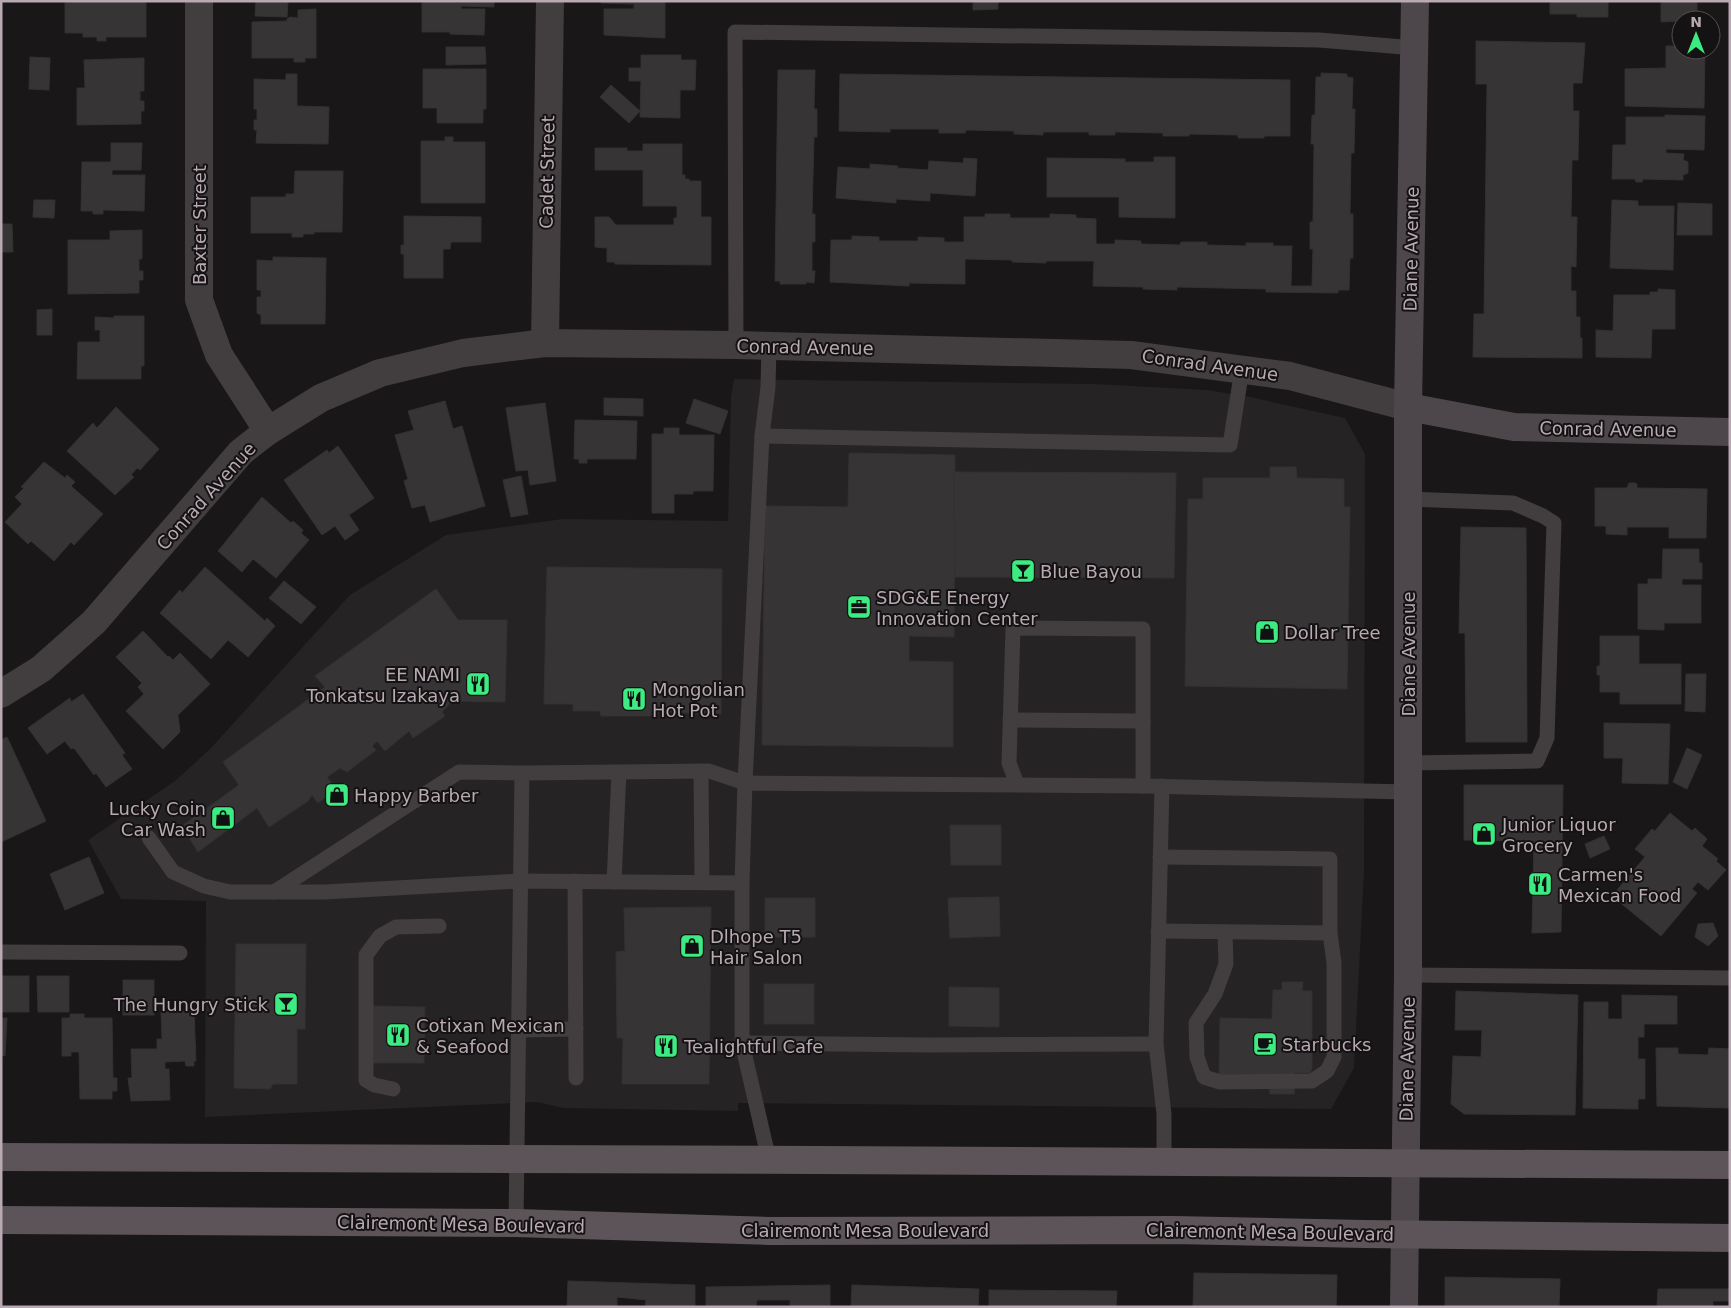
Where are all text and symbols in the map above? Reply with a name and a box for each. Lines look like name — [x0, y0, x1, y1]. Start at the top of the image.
north arrow — [1671, 10, 1721, 60]
text: N — [1690, 14, 1702, 30]
street label: Cadet Street — [536, 115, 558, 229]
street label: Baxter Street — [189, 165, 210, 285]
street label: Diane Avenue — [1399, 186, 1423, 312]
street label: Conrad Avenue — [736, 335, 874, 359]
street label: Conrad Avenue — [1140, 345, 1280, 385]
street label: Conrad Avenue — [1539, 417, 1677, 441]
street label: Conrad Avenue — [152, 438, 260, 554]
bar icon: Blue Bayou — [1010, 558, 1036, 584]
place label: Blue Bayou — [1040, 561, 1142, 582]
place label: SDG&E Energy Innovation Center — [876, 587, 1038, 629]
street label: Diane Avenue — [1398, 592, 1419, 716]
office icon: SDG&E Energy Innovation Center — [846, 594, 872, 620]
shop icon: Dollar Tree — [1254, 619, 1280, 645]
place label: Dollar Tree — [1284, 622, 1381, 643]
place label: EE NAMI Tonkatsu Izakaya — [305, 664, 460, 706]
restaurant icon: EE NAMI Tonkatsu Izakaya — [465, 671, 491, 697]
place label: Mongolian Hot Pot — [652, 679, 745, 721]
restaurant icon: Mongolian Hot Pot — [621, 686, 647, 712]
shop icon: Happy Barber — [324, 782, 350, 808]
place label: Happy Barber — [354, 785, 479, 806]
place label: Lucky Coin Car Wash — [109, 798, 206, 840]
shop icon: Lucky Coin Car Wash — [210, 805, 236, 831]
place label: Junior Liquor Grocery — [1501, 814, 1616, 856]
shop icon: Junior Liquor Grocery — [1471, 821, 1497, 847]
place label: Carmen's Mexican Food — [1558, 864, 1681, 906]
restaurant icon: Carmen's Mexican Food — [1527, 871, 1553, 897]
place label: Dlhope T5 Hair Salon — [710, 926, 803, 968]
shop icon: Dlhope T5 Hair Salon — [679, 933, 705, 959]
bar icon: The Hungry Stick — [273, 991, 299, 1017]
place label: The Hungry Stick — [112, 994, 269, 1015]
street label: Diane Avenue — [1395, 996, 1419, 1122]
place label: Cotixan Mexican & Seafood — [416, 1015, 565, 1057]
restaurant icon: Cotixan Mexican & Seafood — [385, 1022, 411, 1048]
cafe icon: Starbucks — [1252, 1031, 1278, 1057]
restaurant icon: Tealightful Cafe — [653, 1033, 679, 1059]
place label: Starbucks — [1282, 1034, 1371, 1055]
place label: Tealightful Cafe — [683, 1036, 823, 1057]
street label: Clairemont Mesa Boulevard — [337, 1211, 585, 1237]
street label: Clairemont Mesa Boulevard — [1146, 1219, 1394, 1245]
street label: Clairemont Mesa Boulevard — [741, 1220, 989, 1241]

